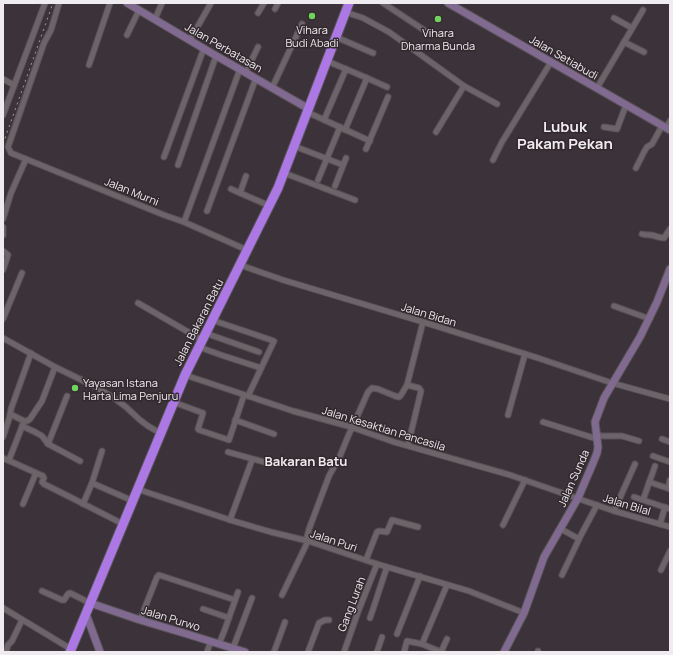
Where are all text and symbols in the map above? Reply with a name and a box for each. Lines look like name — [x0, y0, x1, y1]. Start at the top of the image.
marker: Vihara Budi Abadi — [307, 11, 317, 21]
marker: Vihara Dharma Bunda — [433, 14, 443, 24]
street label: Jalan Perbatasan — [182, 19, 266, 75]
place label: Vihara Budi Abadi — [285, 22, 339, 50]
place label: Vihara Dharma Bunda — [401, 25, 475, 53]
street label: Jalan Setiabudi — [527, 31, 601, 83]
district label: Lubuk Pakam Pekan — [517, 116, 613, 154]
street label: Jalan Murni — [103, 173, 161, 209]
street label: Jalan Bakaran Batu — [170, 276, 226, 368]
street label: Jalan Bidan — [400, 298, 458, 330]
place label: Yayasan Istana Harta Lima Penjuru — [83, 375, 178, 403]
marker: Yayasan Istana Harta Lima Penjuru — [70, 383, 80, 393]
street label: Jalan Kesaktian Pancasila — [320, 402, 448, 454]
street label: Jalan Sunda — [554, 447, 592, 509]
district label: Bakaran Batu — [265, 452, 347, 470]
street label: Jalan Bilal — [601, 490, 653, 518]
street label: Jalan Puri — [309, 525, 359, 555]
street label: Gang Lurah — [334, 574, 368, 634]
street label: Jalan Purwo — [140, 602, 203, 634]

